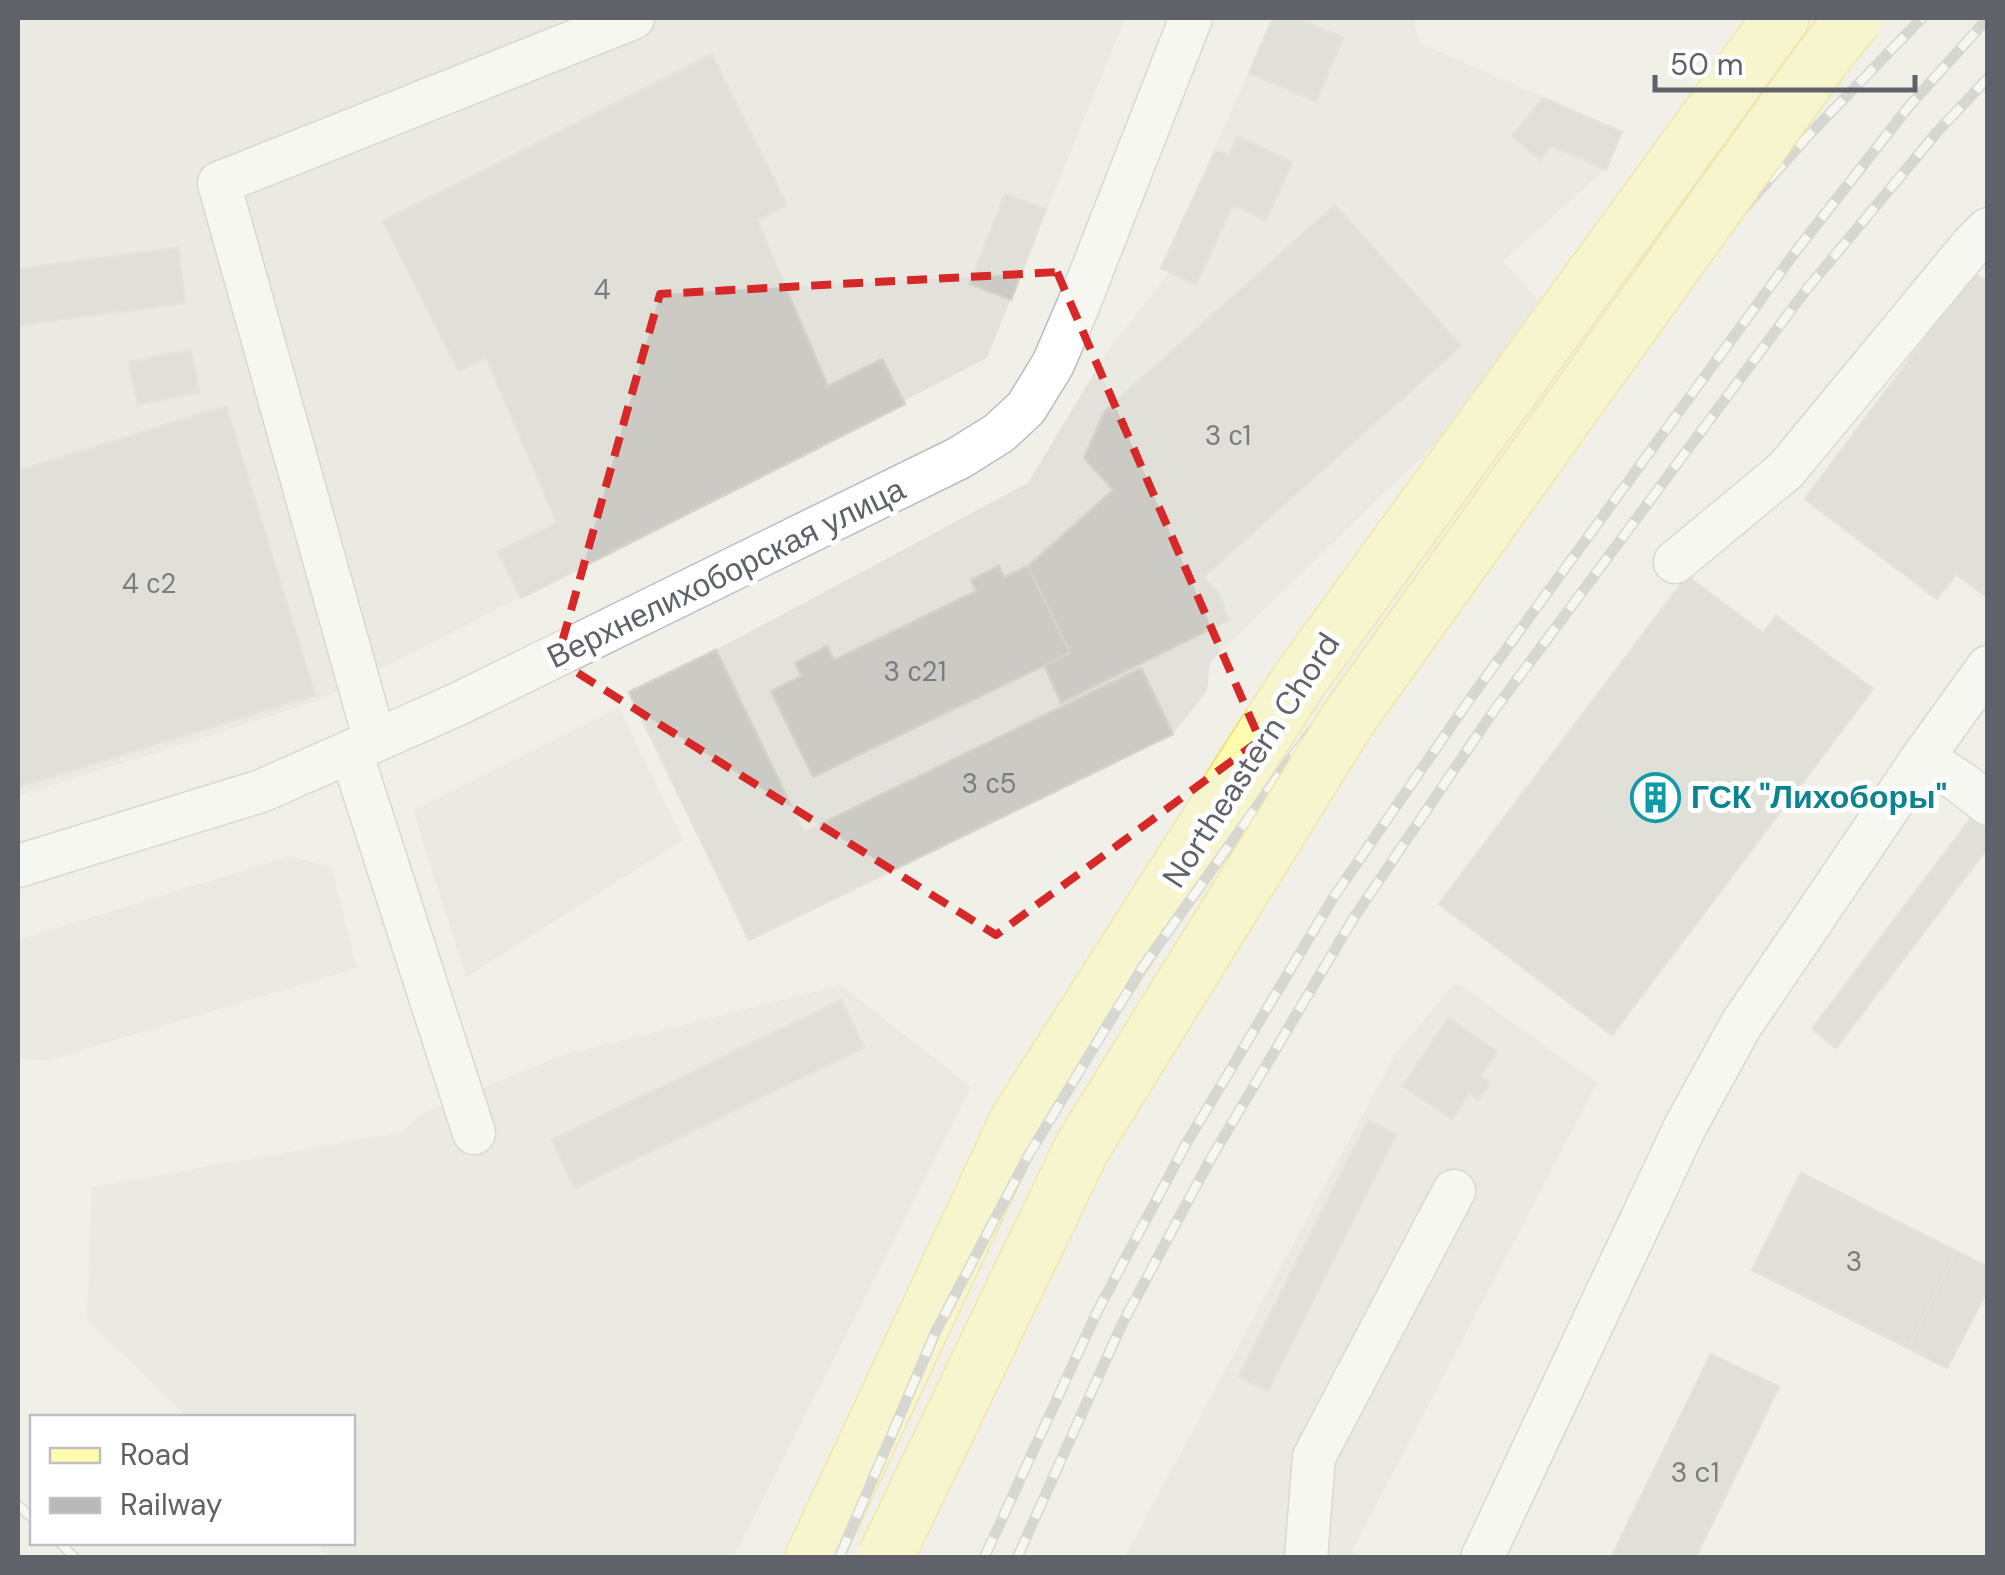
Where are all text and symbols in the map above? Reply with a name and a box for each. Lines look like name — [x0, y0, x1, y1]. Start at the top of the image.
scale bar — [1655, 30, 1915, 92]
text: 50 m — [1670, 45, 1744, 84]
house number: 4 — [594, 271, 611, 308]
house number: 3 с1 — [1205, 417, 1251, 454]
street label: Верхнелихоборская улица — [540, 468, 912, 678]
house number: 4 с2 — [122, 565, 176, 602]
street label: Northeastern Chord — [1153, 625, 1349, 895]
house number: 3 с21 — [884, 653, 946, 690]
house number: 3 с5 — [961, 765, 1017, 802]
building icon: ГСК "Лихоборы" — [1630, 771, 1682, 823]
place label: ГСК "Лихоборы" — [1691, 776, 1947, 818]
house number: 3 — [1846, 1243, 1862, 1280]
legend — [30, 1415, 355, 1545]
text: Road — [120, 1435, 190, 1474]
house number: 3 c1 — [1671, 1454, 1719, 1491]
text: Railway — [120, 1485, 223, 1524]

